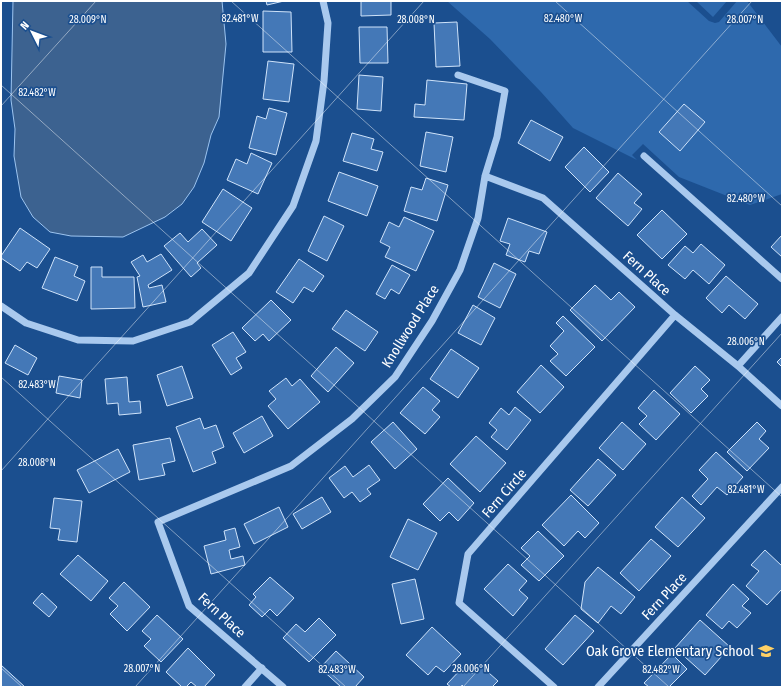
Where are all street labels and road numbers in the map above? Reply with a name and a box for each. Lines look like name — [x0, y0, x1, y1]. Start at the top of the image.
street label: Fern Place — [619, 248, 674, 299]
street label: Knollwood Place — [378, 282, 443, 371]
street label: Fern Circle — [478, 465, 530, 521]
street label: Fern Place — [638, 569, 691, 624]
street label: Fern Place — [194, 589, 249, 642]

